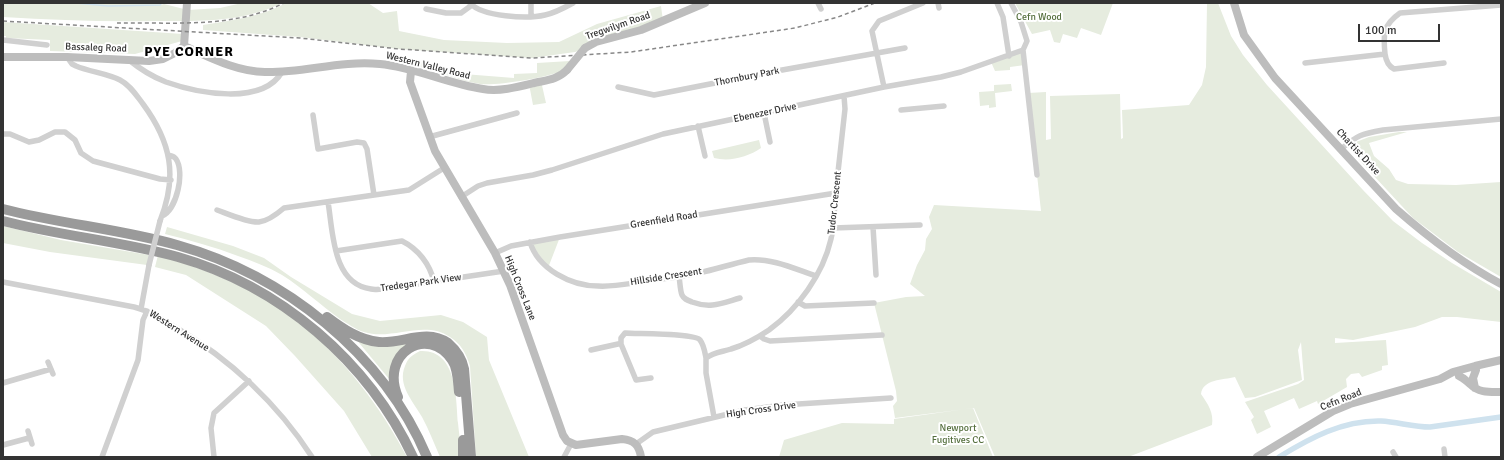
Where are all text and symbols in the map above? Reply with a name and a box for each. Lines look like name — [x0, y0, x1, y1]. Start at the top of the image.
street label: Tregwilym Road — [584, 9, 652, 43]
park label: Cefn Wood — [1016, 11, 1062, 23]
scale bar — [1360, 16, 1442, 42]
text: 100 m — [1365, 23, 1397, 38]
street label: Bassaleg Road — [65, 41, 127, 55]
district label: PYE CORNER — [144, 44, 234, 60]
street label: Western Valley Road — [385, 50, 471, 82]
street label: Thornbury Park — [714, 65, 780, 89]
street label: Ebenezer Drive — [732, 100, 798, 126]
street label: Chartist Drive — [1333, 126, 1383, 178]
street label: Tudor Crescent — [826, 171, 844, 235]
street label: Greenfield Road — [629, 209, 699, 231]
street label: High Cross Lane — [502, 254, 538, 322]
street label: Hillside Crescent — [629, 265, 703, 289]
street label: Tredegar Park View — [380, 271, 462, 295]
street label: Western Avenue — [147, 308, 211, 354]
street label: Cefn Road — [1319, 386, 1363, 414]
street label: High Cross Drive — [725, 399, 797, 421]
park label: Newport Fugitives CC — [932, 422, 984, 446]

